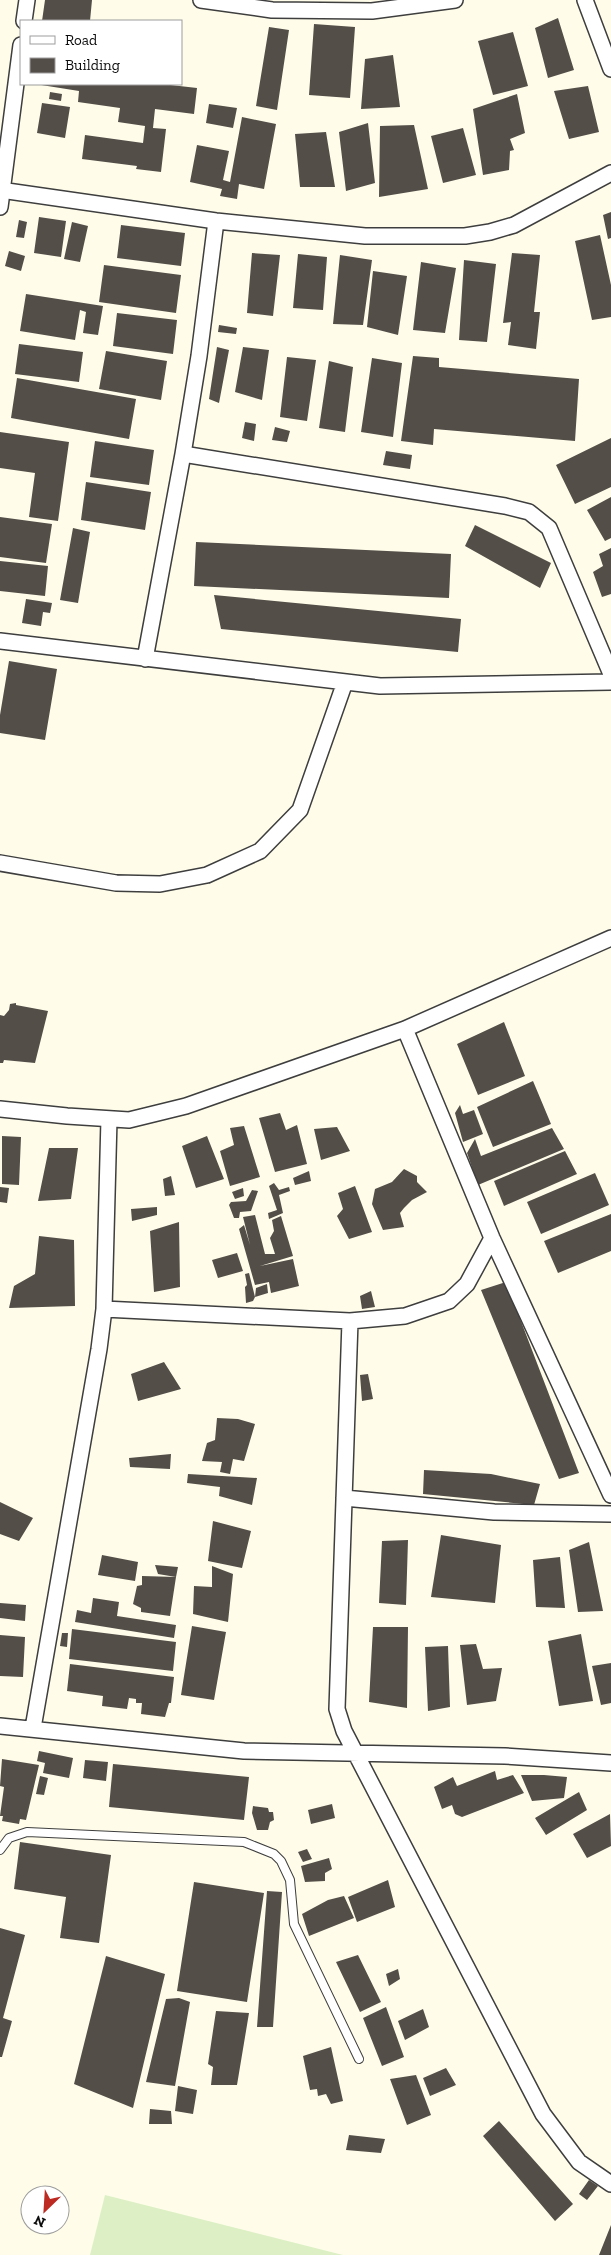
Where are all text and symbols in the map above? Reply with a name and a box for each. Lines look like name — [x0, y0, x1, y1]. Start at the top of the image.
legend — [20, 20, 182, 85]
text: Road — [65, 31, 98, 49]
text: Building — [65, 56, 120, 74]
north arrow — [20, 2185, 70, 2235]
text: N — [31, 2211, 48, 2231]

